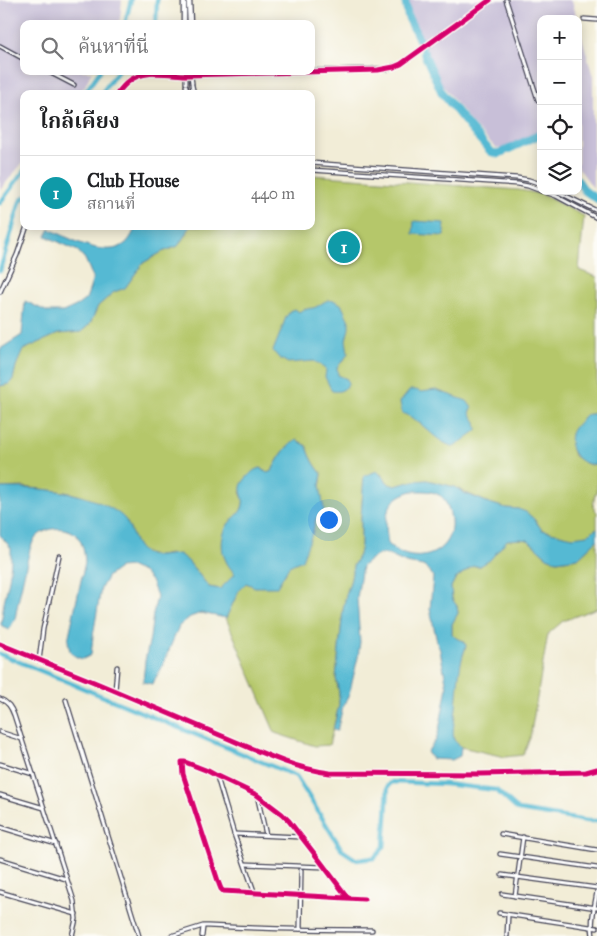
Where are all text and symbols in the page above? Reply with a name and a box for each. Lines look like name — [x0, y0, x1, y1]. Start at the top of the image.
map controls — [537, 15, 582, 195]
button: + — [537, 15, 582, 60]
search box — [20, 20, 315, 75]
icon: search — [38, 34, 66, 62]
text: ค้นหาที่นี่ — [78, 35, 149, 58]
button: − — [537, 60, 582, 105]
button: locate — [537, 105, 582, 150]
text: ใกล้เคียง — [40, 108, 120, 134]
button: layers — [537, 150, 582, 195]
text: Club House — [87, 169, 179, 192]
text: 1 — [53, 184, 59, 203]
text: 440 m — [251, 184, 295, 203]
text: สถานที่ — [87, 194, 135, 213]
pin: 1 — [328, 228, 360, 266]
your location — [316, 507, 342, 533]

